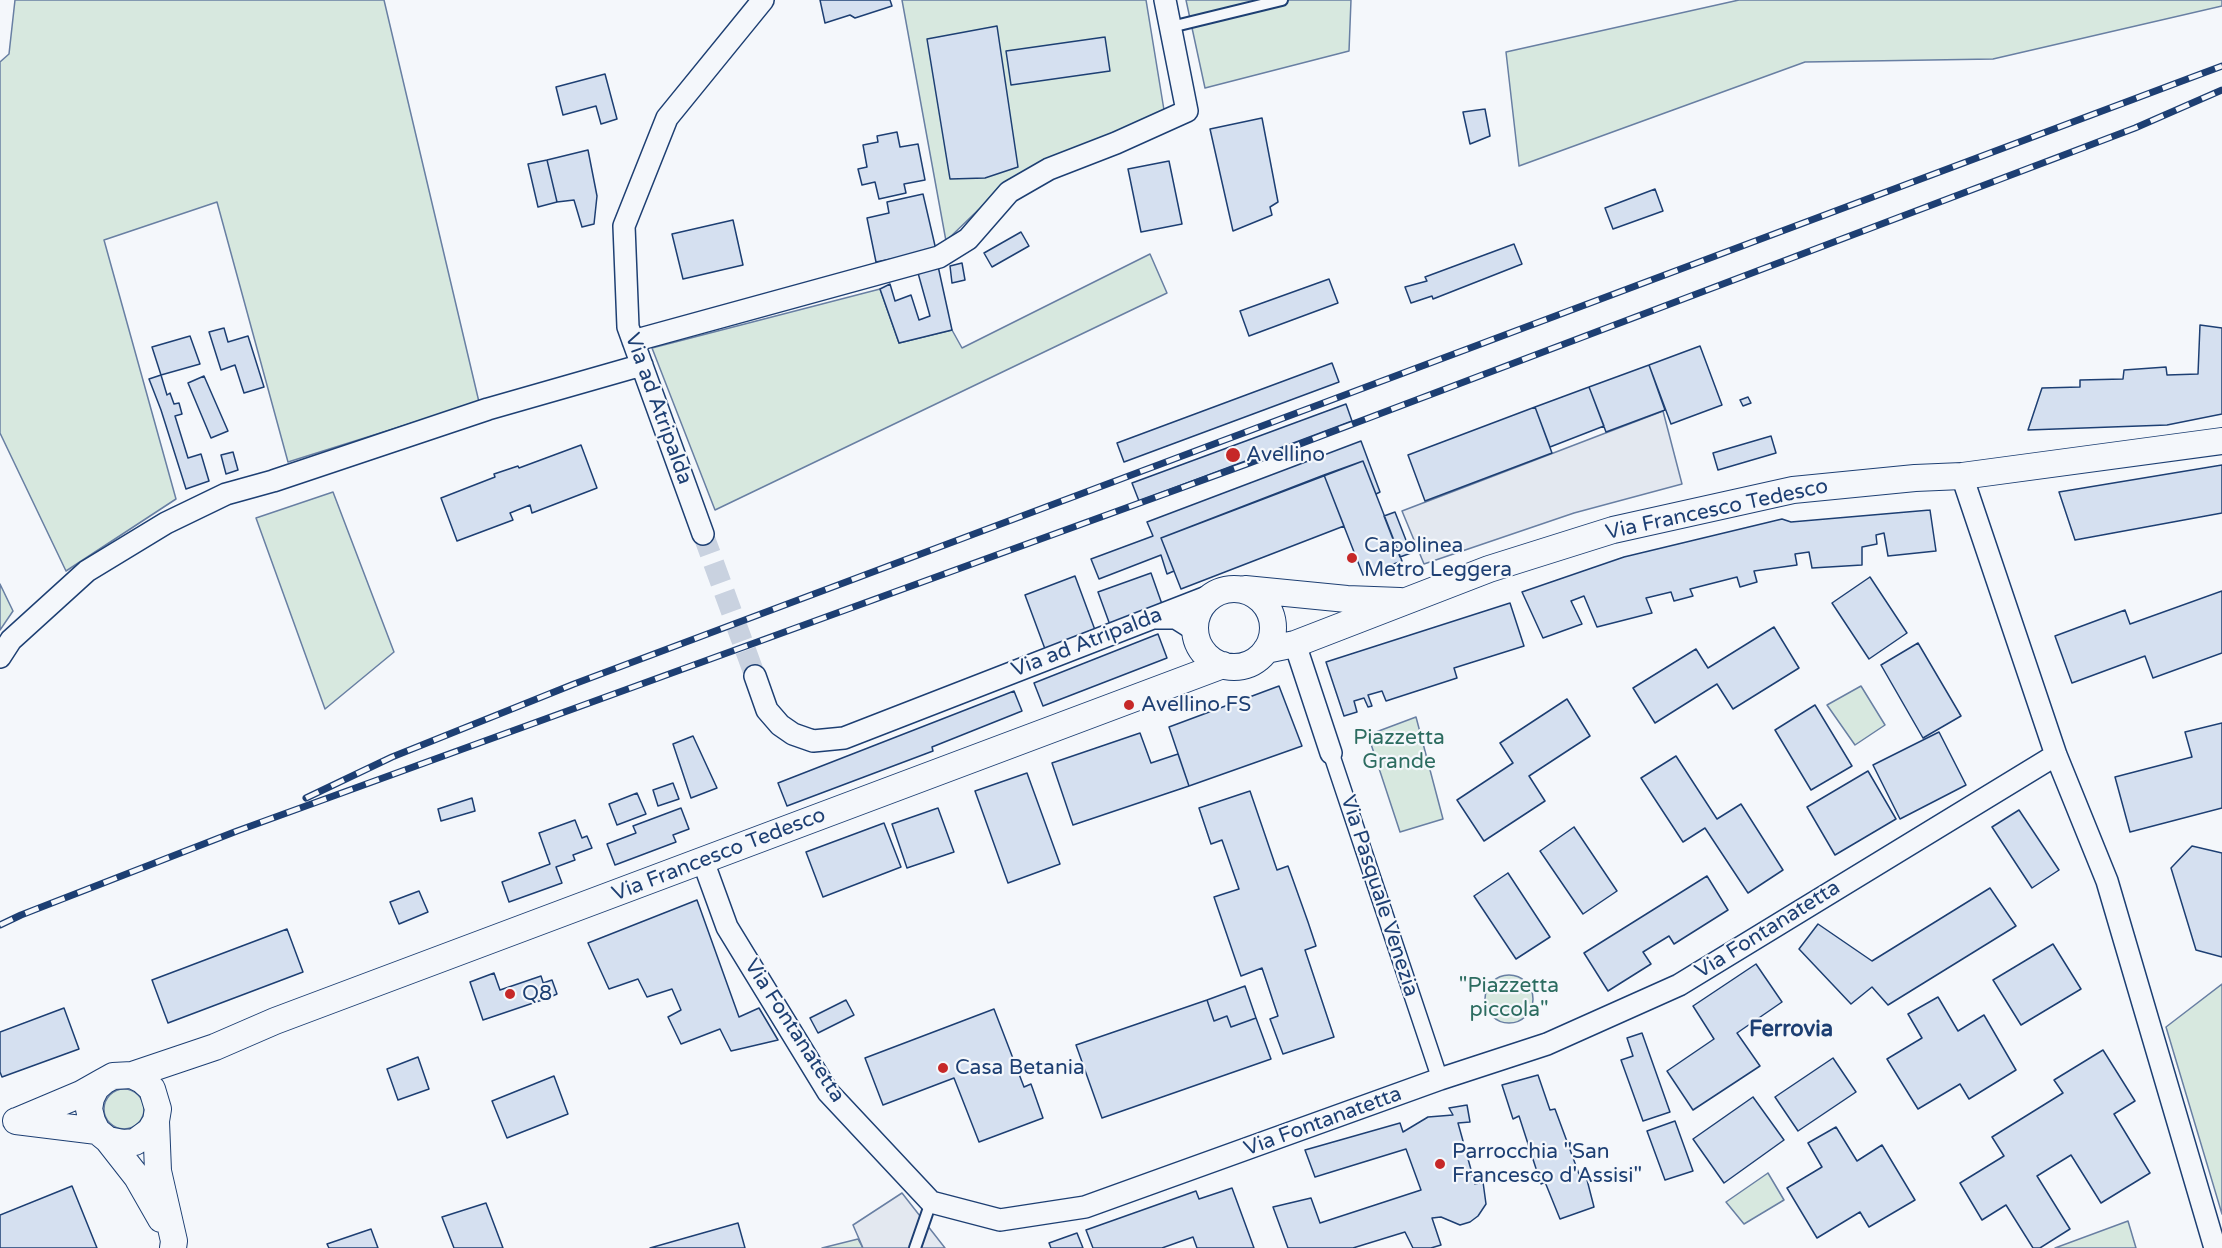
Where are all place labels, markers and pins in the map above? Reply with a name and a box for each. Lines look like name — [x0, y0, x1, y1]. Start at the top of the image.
place label: Avellino — [1246, 442, 1325, 468]
marker: Avellino — [1224, 446, 1242, 464]
place label: Capolinea Metro Leggera — [1364, 533, 1512, 583]
marker: Capolinea Metro Leggera — [1345, 551, 1359, 565]
place label: Avellino FS — [1141, 692, 1251, 718]
marker: Avellino FS — [1122, 698, 1136, 712]
place label: Q8 — [522, 981, 552, 1007]
marker: Q8 — [503, 987, 517, 1001]
place label: Casa Betania — [955, 1055, 1085, 1081]
marker: Casa Betania — [936, 1061, 950, 1075]
place label: Parrocchia "San Francesco d'Assisi" — [1452, 1139, 1642, 1189]
marker: Parrocchia "San Francesco d'Assisi" — [1433, 1157, 1447, 1171]

